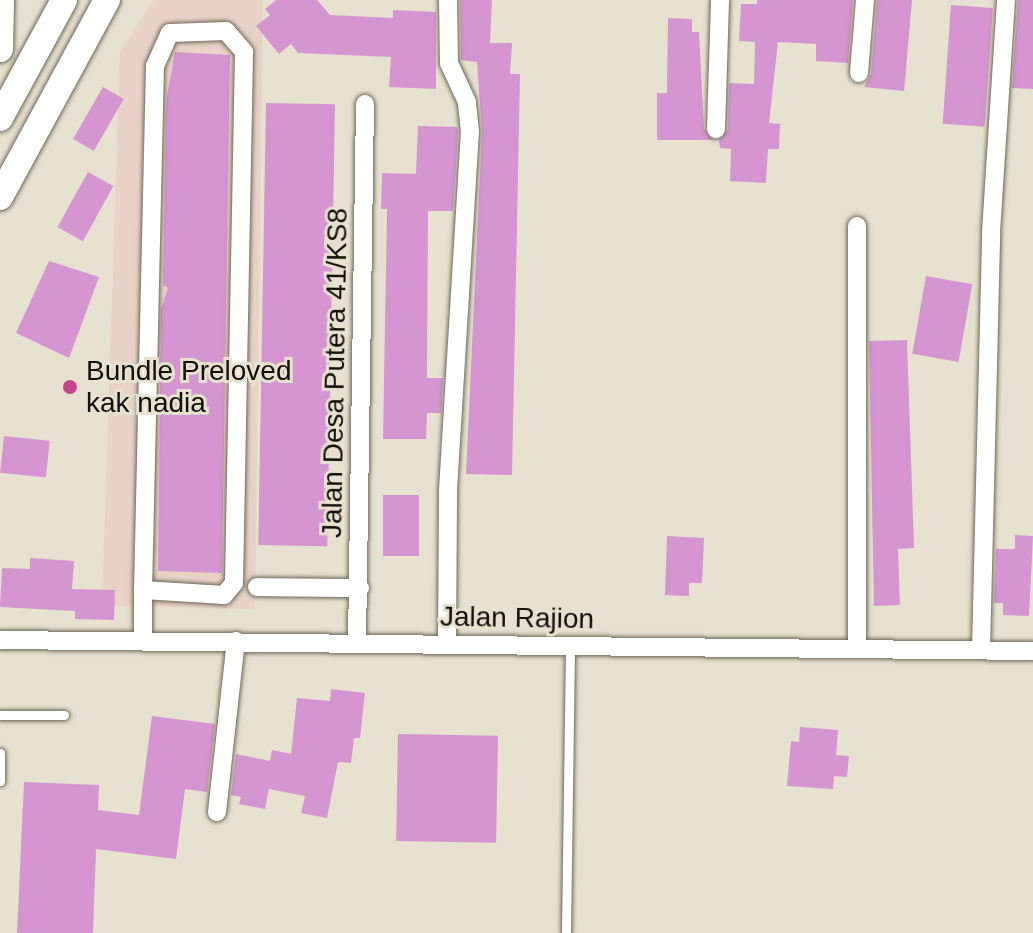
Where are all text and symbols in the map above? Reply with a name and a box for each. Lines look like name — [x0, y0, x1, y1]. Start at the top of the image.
street label: Jalan Desa Putera 41/KS8 — [315, 208, 355, 538]
place label: Bundle Preloved kak nadia — [86, 354, 291, 420]
marker: Bundle Preloved kak nadia — [61, 378, 79, 396]
street label: Jalan Rajion — [440, 600, 594, 636]

